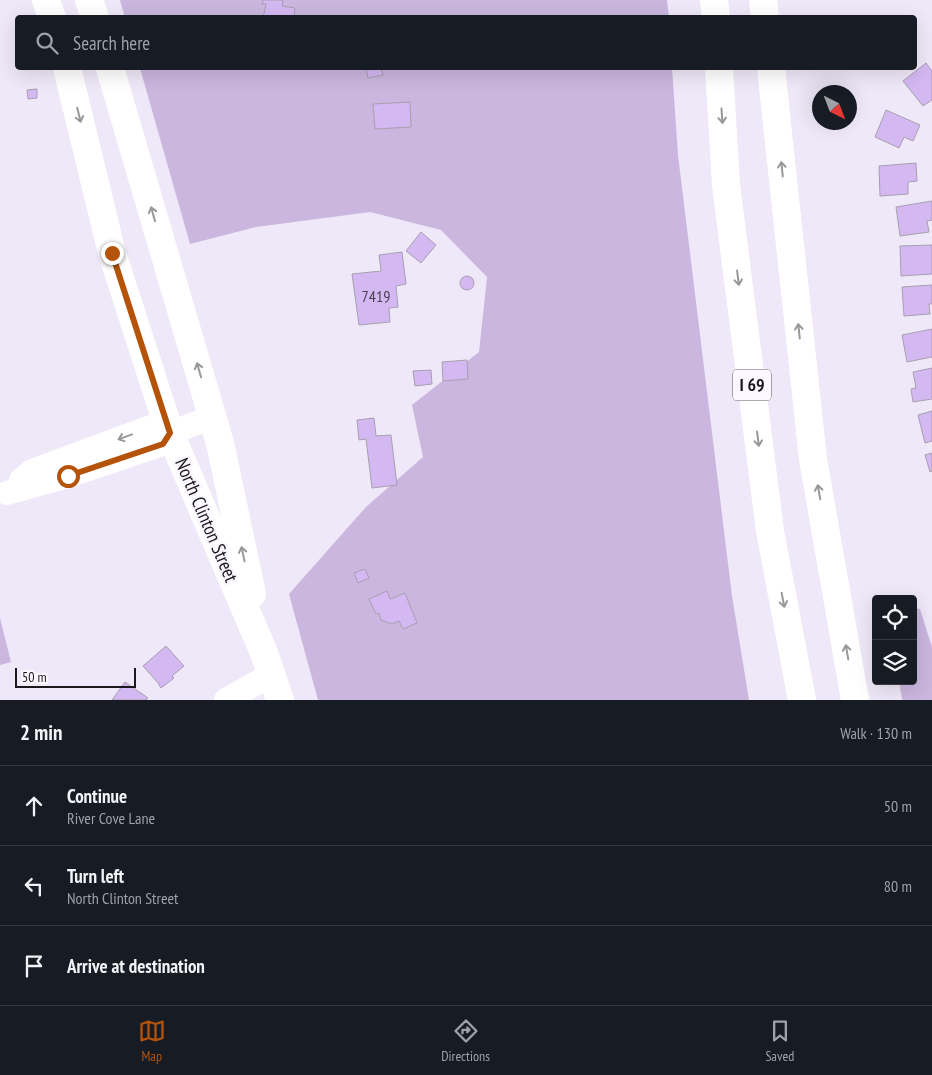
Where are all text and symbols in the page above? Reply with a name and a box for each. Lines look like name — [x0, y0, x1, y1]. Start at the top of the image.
search box — [15, 15, 917, 70]
icon: search — [33, 29, 61, 57]
text: Search here — [73, 31, 150, 55]
north arrow — [812, 85, 857, 130]
one-way arrow — [75, 106, 84, 122]
one-way arrow — [717, 108, 726, 124]
one-way arrow — [777, 161, 787, 177]
one-way arrow — [148, 207, 158, 223]
route end — [101, 242, 124, 265]
one-way arrow — [733, 269, 743, 285]
house number: 7419 — [362, 286, 390, 306]
one-way arrow — [794, 323, 804, 339]
one-way arrow — [193, 363, 203, 379]
road number: I 69 — [733, 370, 771, 400]
one-way arrow — [754, 431, 764, 447]
one-way arrow — [118, 433, 134, 442]
street label: North Clinton Street — [170, 454, 244, 586]
route start — [57, 465, 80, 488]
one-way arrow — [813, 484, 823, 500]
one-way arrow — [238, 546, 248, 562]
one-way arrow — [779, 591, 789, 607]
map controls — [872, 595, 917, 685]
button: locate — [872, 595, 917, 640]
button: layers — [872, 640, 917, 685]
one-way arrow — [841, 644, 851, 660]
scale bar — [15, 665, 136, 688]
text: 50 m — [22, 668, 47, 686]
text: 2 min — [20, 719, 62, 746]
text: Walk · 130 m — [840, 723, 912, 743]
text: Continue — [67, 784, 127, 808]
icon: ahead — [20, 792, 48, 820]
text: 50 m — [884, 796, 912, 816]
text: River Cove Lane — [67, 808, 155, 828]
text: Turn left — [67, 864, 124, 888]
icon: left — [20, 872, 48, 900]
text: 80 m — [884, 876, 912, 896]
text: North Clinton Street — [67, 888, 178, 908]
icon: arrive — [20, 952, 48, 980]
text: Arrive at destination — [67, 954, 205, 978]
tab: Map — [138, 1017, 166, 1065]
tab: Directions — [441, 1017, 490, 1065]
tab: Saved — [765, 1017, 794, 1065]

